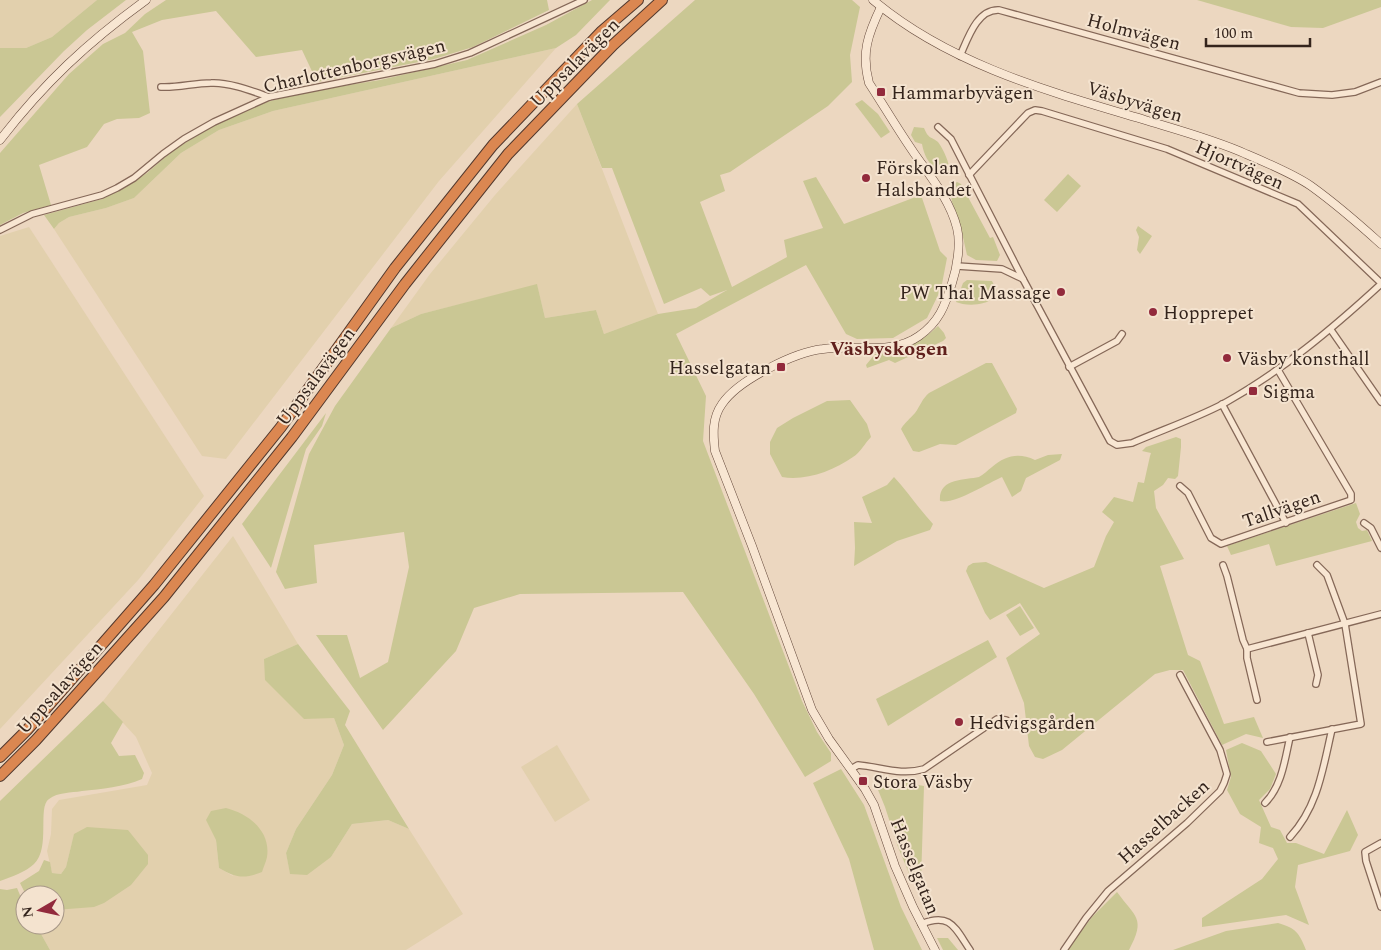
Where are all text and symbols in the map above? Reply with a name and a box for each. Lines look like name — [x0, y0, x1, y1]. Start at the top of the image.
street label: Holmvägen — [1083, 6, 1184, 59]
street label: Uppsalavägen — [523, 11, 627, 115]
scale bar — [1206, 15, 1310, 47]
text: 100 m — [1214, 22, 1253, 45]
street label: Charlottenborgsvägen — [260, 31, 449, 102]
street label: Väsbyvägen — [1083, 74, 1186, 131]
place label: Hammarbyvägen — [891, 79, 1034, 108]
marker: Hammarbyvägen — [875, 86, 887, 98]
street label: Hjortvägen — [1190, 133, 1289, 198]
place label: Förskolan Halsbandet — [876, 154, 972, 205]
marker: Förskolan Halsbandet — [860, 172, 872, 184]
place label: PW Thai Massage — [899, 279, 1051, 308]
marker: PW Thai Massage — [1055, 286, 1067, 298]
place label: Hopprepet — [1163, 299, 1254, 328]
marker: Hopprepet — [1147, 306, 1159, 318]
street label: Uppsalavägen — [269, 321, 363, 433]
district label: Väsbyskogen — [830, 334, 948, 364]
place label: Väsby konsthall — [1237, 345, 1370, 374]
marker: Väsby konsthall — [1221, 352, 1233, 364]
place label: Hasselgatan — [669, 354, 771, 383]
marker: Hasselgatan — [775, 361, 787, 373]
place label: Sigma — [1263, 378, 1315, 407]
marker: Sigma — [1247, 385, 1259, 397]
street label: Tallvägen — [1238, 482, 1325, 536]
street label: Uppsalavägen — [10, 635, 110, 741]
place label: Hedvigsgården — [969, 709, 1095, 738]
marker: Hedvigsgården — [953, 716, 965, 728]
place label: Stora Väsby — [873, 768, 973, 797]
street label: Hasselbacken — [1111, 773, 1217, 871]
marker: Stora Väsby — [857, 775, 869, 787]
street label: Hasselgatan — [882, 814, 947, 919]
north arrow — [15, 885, 65, 935]
text: N — [16, 905, 39, 919]

